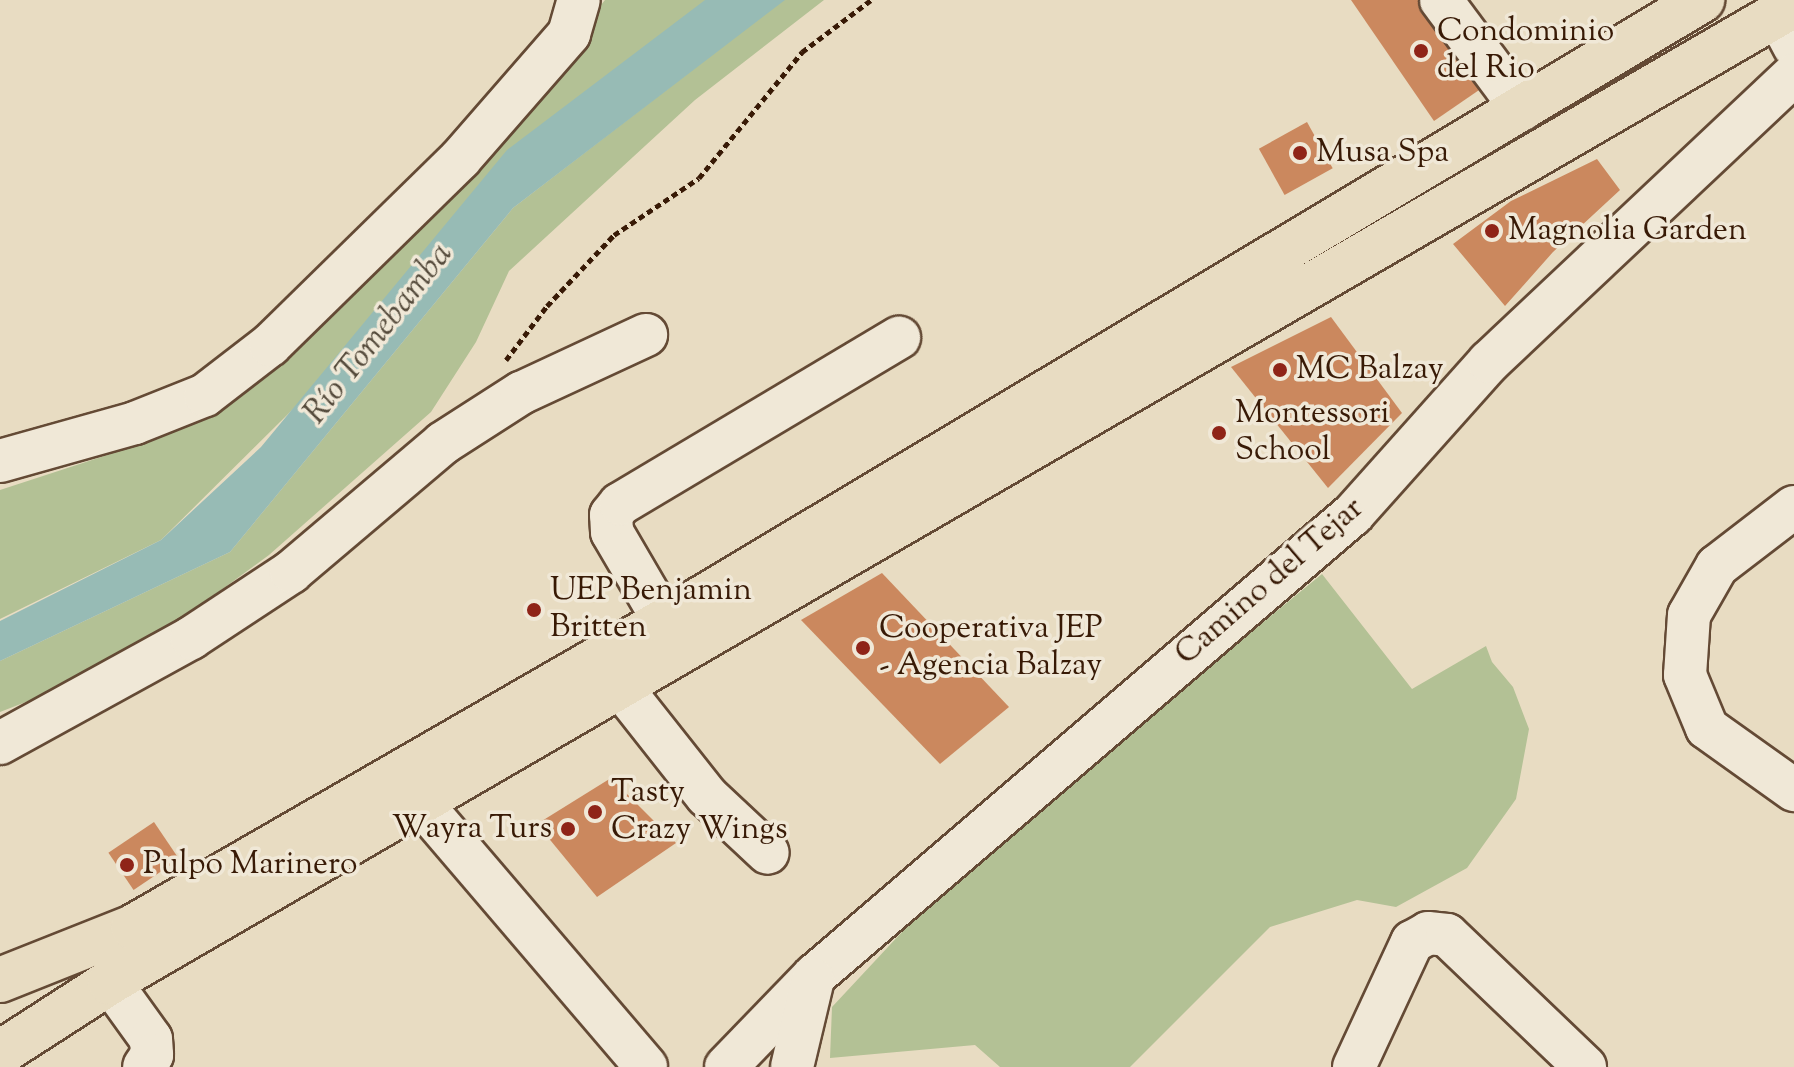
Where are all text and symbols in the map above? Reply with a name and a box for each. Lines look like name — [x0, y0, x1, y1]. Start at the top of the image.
place label: Condominio del Rio — [1437, 14, 1614, 89]
marker: Condominio del Rio — [1412, 42, 1430, 60]
place label: Musa Spa — [1316, 134, 1449, 172]
marker: Musa Spa — [1291, 144, 1309, 162]
place label: Magnolia Garden — [1508, 212, 1747, 250]
marker: Magnolia Garden — [1483, 222, 1501, 240]
water label: Río Tomebamba — [296, 235, 462, 433]
place label: MC Balzay — [1296, 351, 1444, 389]
marker: MC Balzay — [1271, 361, 1289, 379]
place label: Montessori School — [1235, 396, 1390, 471]
marker: Montessori School — [1210, 424, 1228, 442]
street label: Camino del Tejar — [1168, 490, 1372, 674]
place label: UEP Benjamin Britten — [550, 573, 752, 648]
marker: UEP Benjamin Britten — [525, 601, 543, 619]
place label: Cooperativa JEP - Agencia Balzay — [879, 611, 1103, 686]
marker: Cooperativa JEP - Agencia Balzay — [854, 639, 872, 657]
place label: Tasty Crazy Wings — [611, 775, 787, 850]
marker: Tasty Crazy Wings — [586, 803, 604, 821]
place label: Wayra Turs — [392, 810, 552, 848]
marker: Wayra Turs — [559, 820, 577, 838]
place label: Pulpo Marinero — [143, 846, 358, 884]
marker: Pulpo Marinero — [118, 856, 136, 874]

